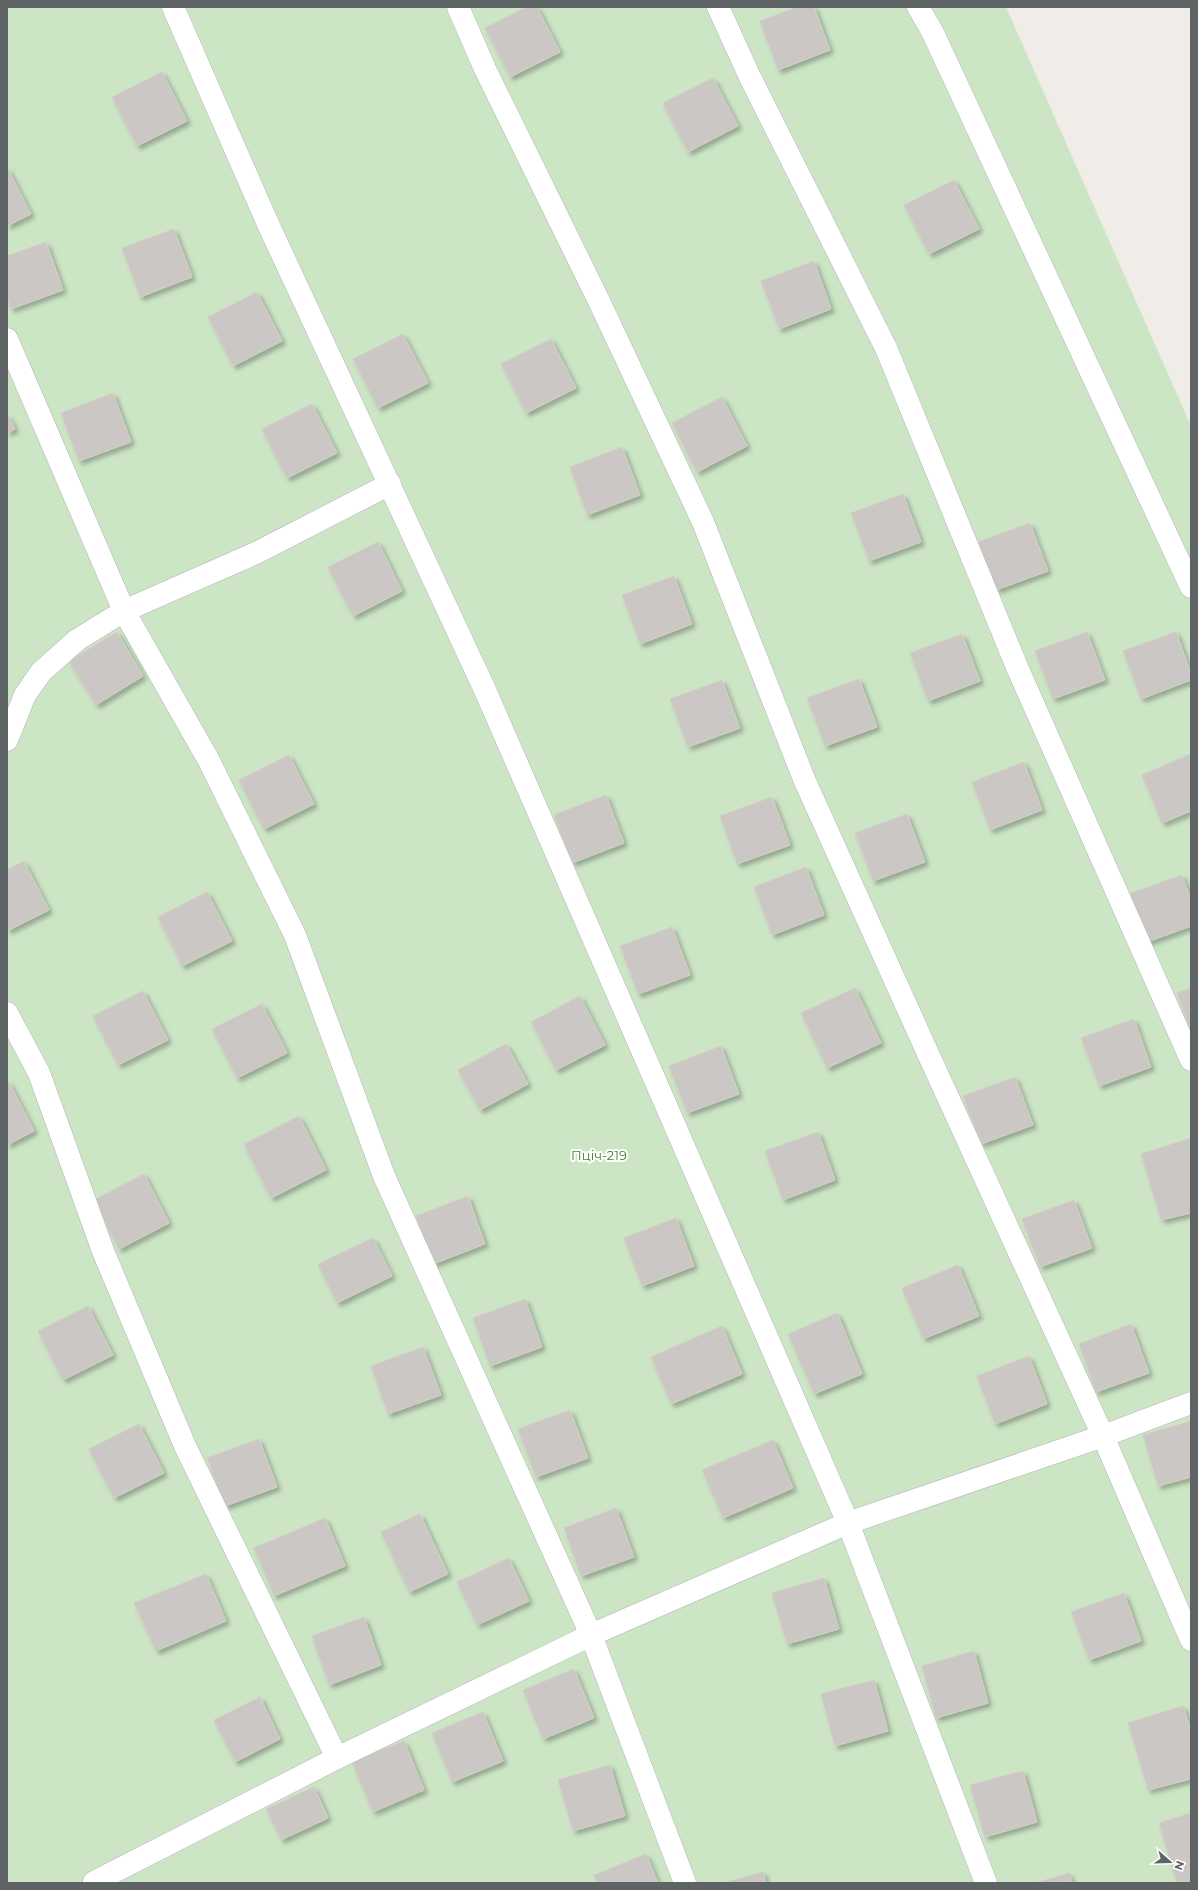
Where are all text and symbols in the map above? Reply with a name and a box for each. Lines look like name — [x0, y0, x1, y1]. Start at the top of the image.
park label: Пціч-219 — [571, 1147, 627, 1163]
north arrow — [1150, 1842, 1190, 1882]
text: N — [1171, 1859, 1187, 1872]

